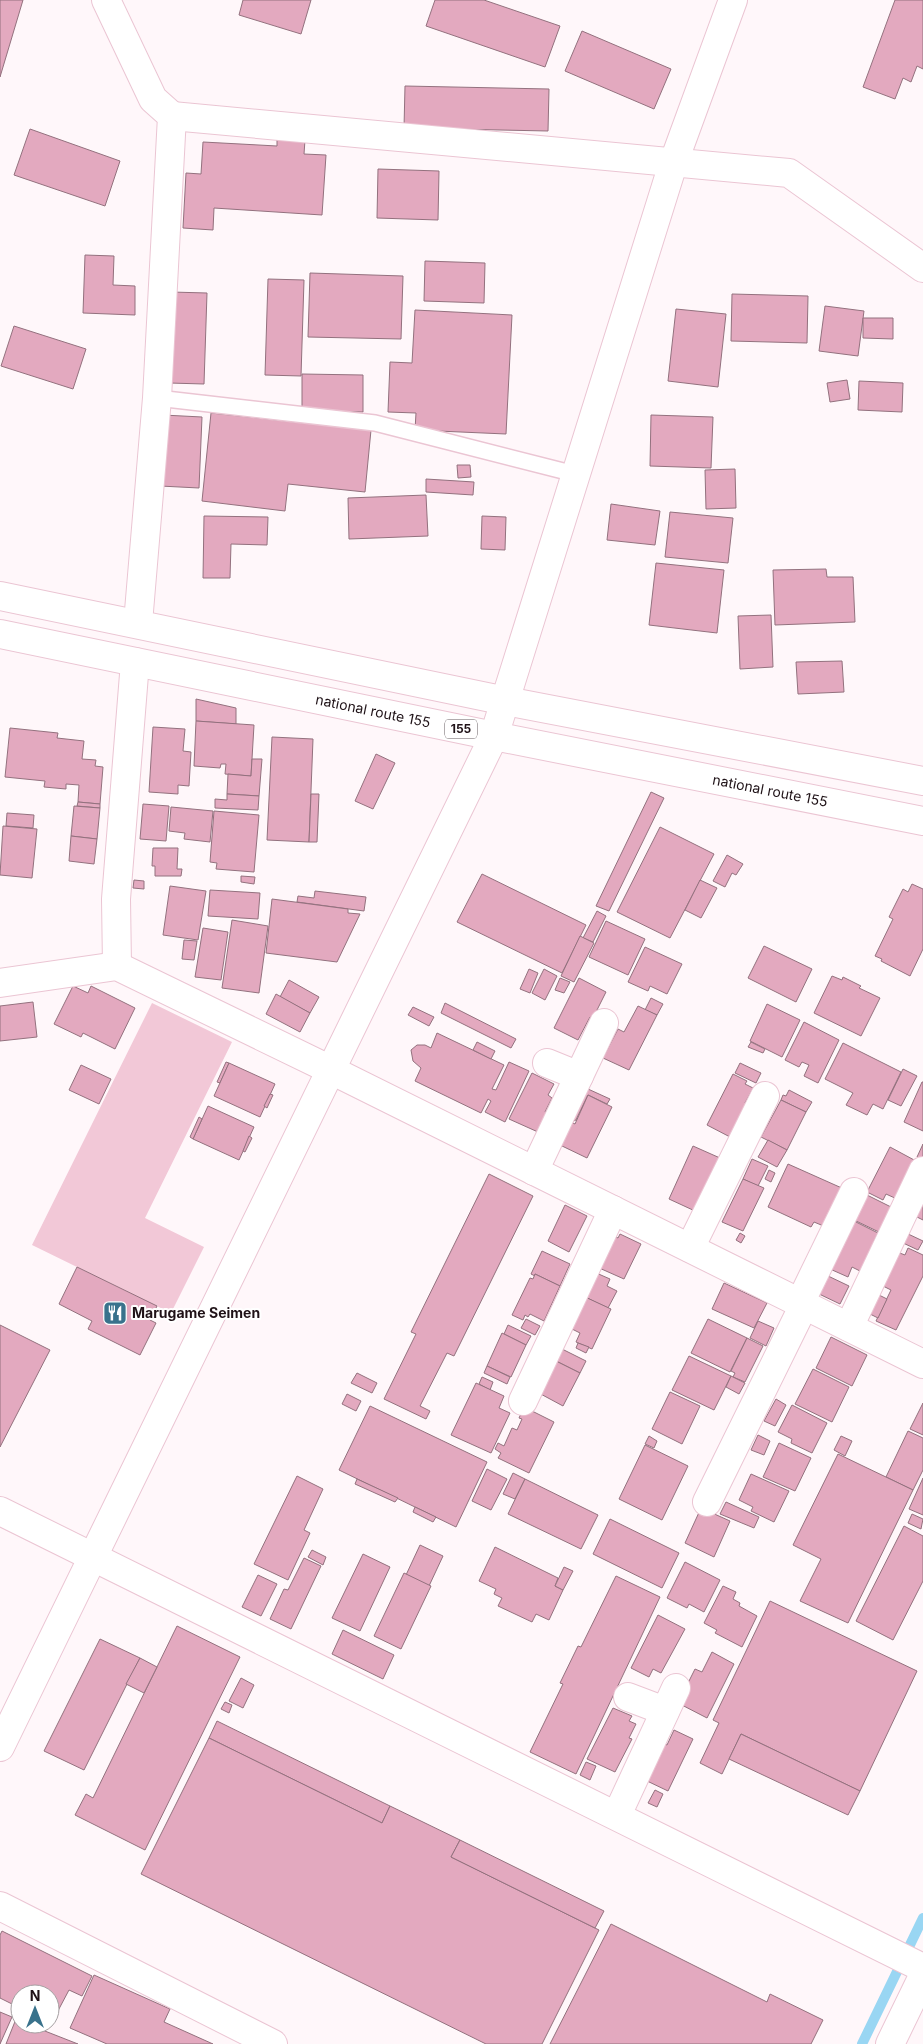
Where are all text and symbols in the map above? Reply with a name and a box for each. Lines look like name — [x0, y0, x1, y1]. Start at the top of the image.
street label: national route 155 — [314, 690, 432, 731]
road number: 155 — [445, 720, 477, 739]
street label: national route 155 — [711, 771, 829, 810]
restaurant icon: Marugame Seimen — [102, 1300, 128, 1326]
place label: Marugame Seimen — [132, 1304, 260, 1321]
north arrow — [10, 1984, 60, 2034]
text: N — [30, 1987, 40, 2004]

